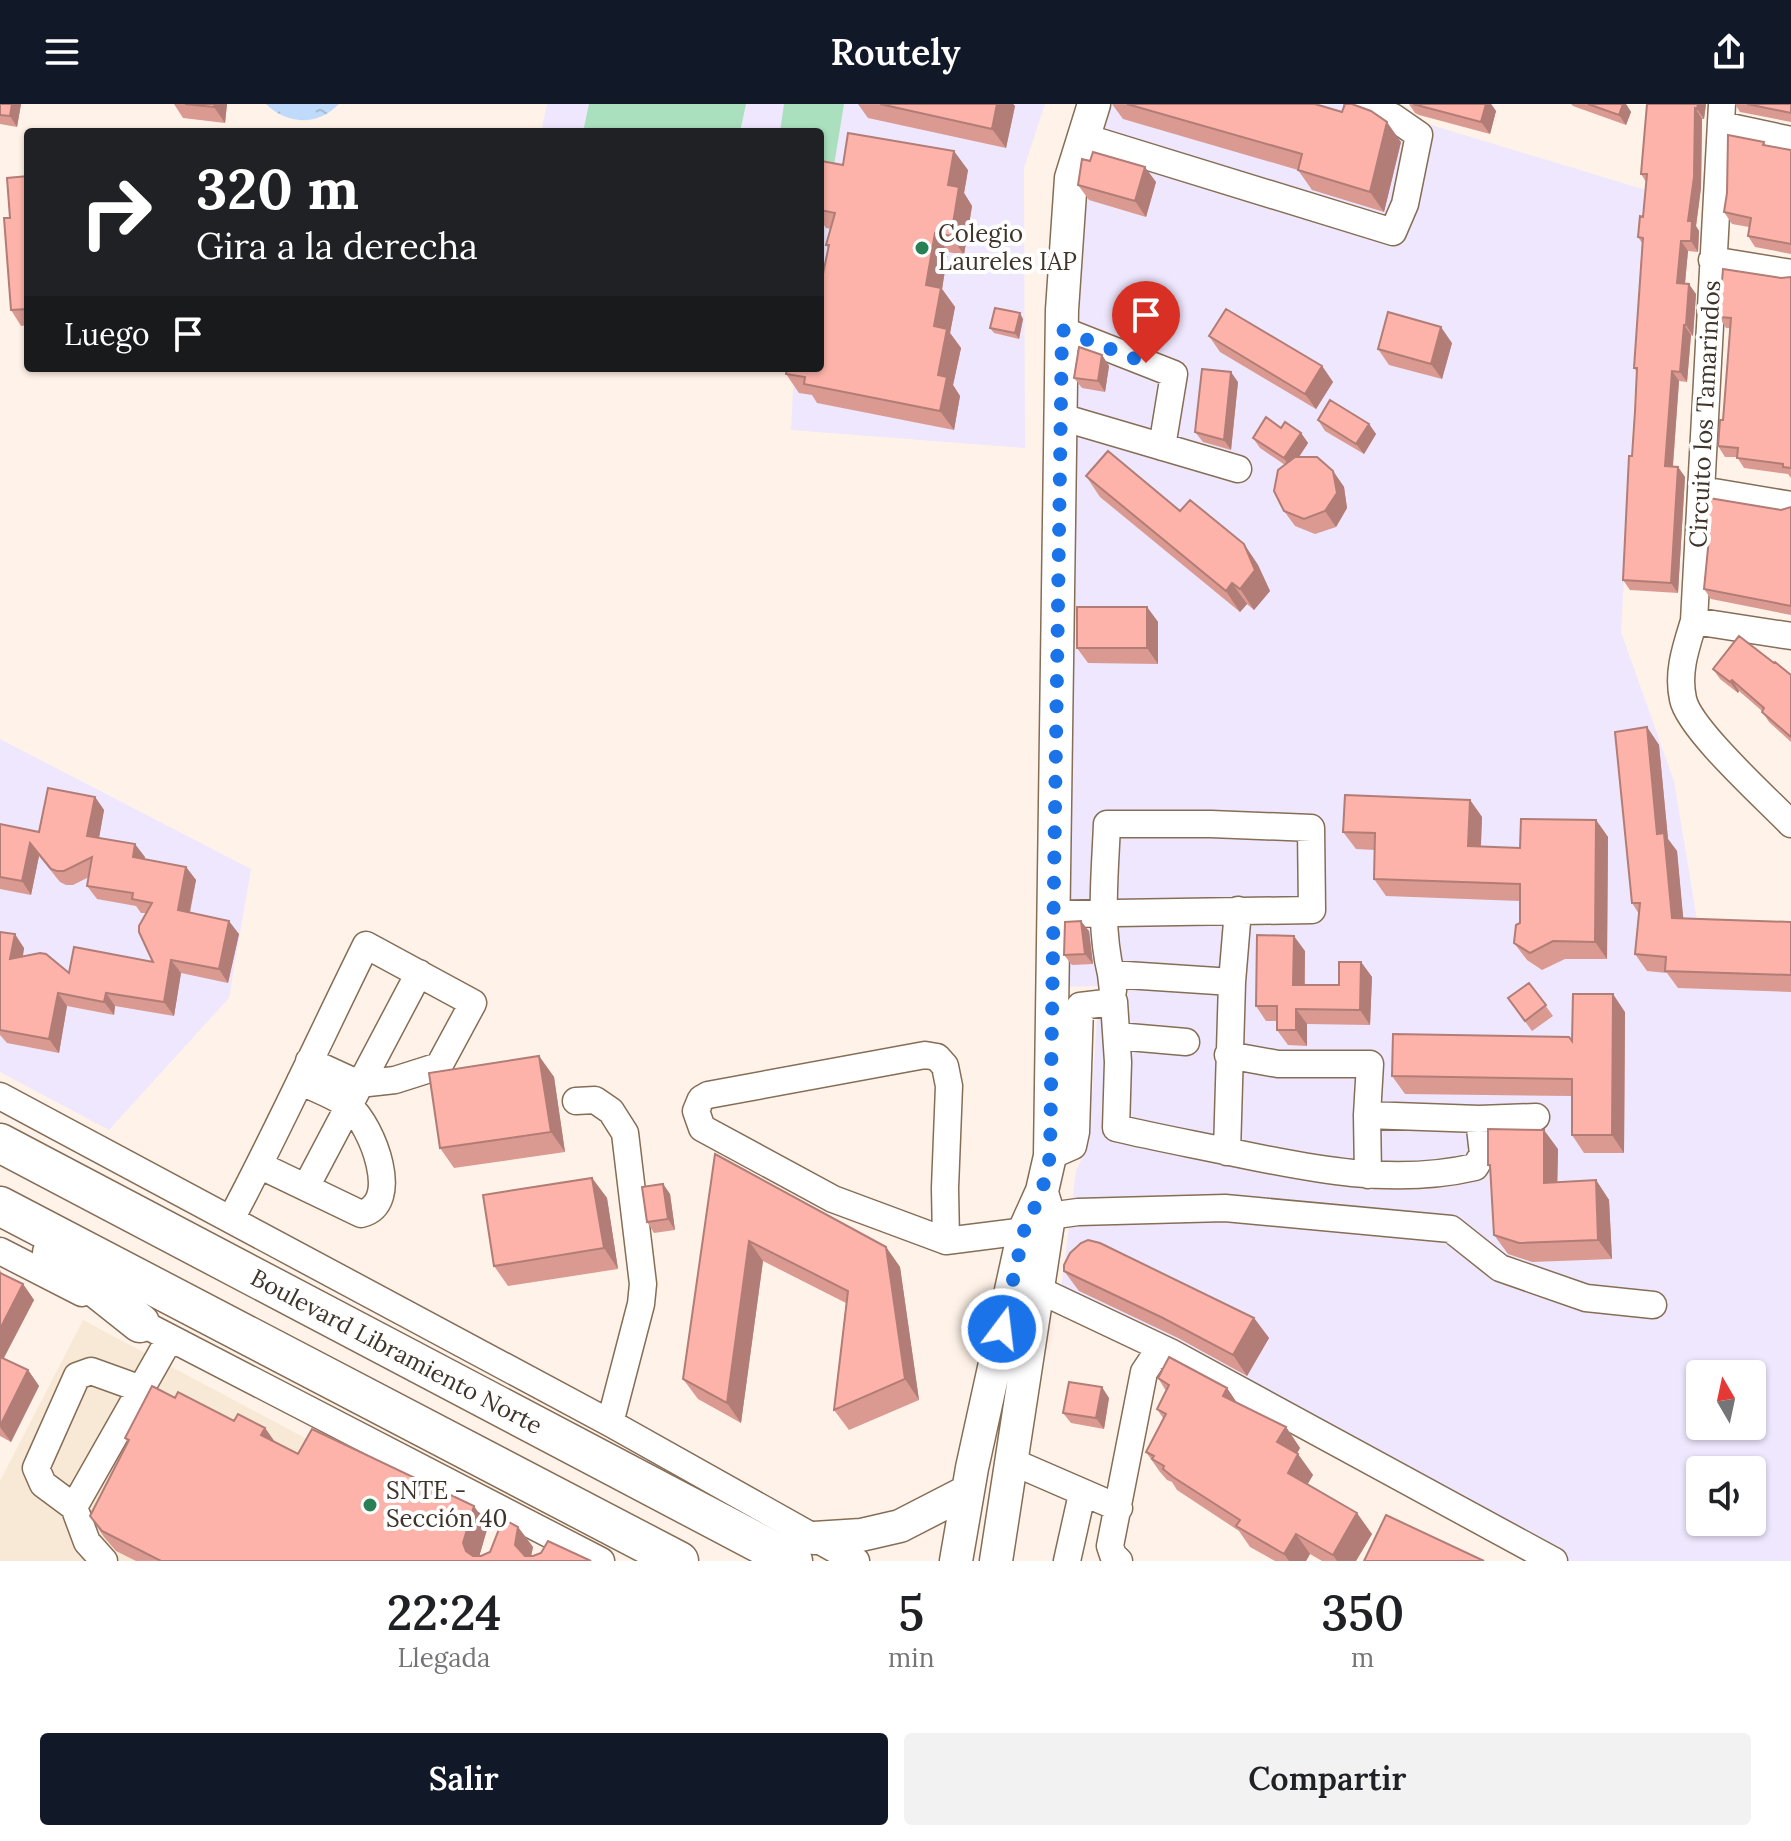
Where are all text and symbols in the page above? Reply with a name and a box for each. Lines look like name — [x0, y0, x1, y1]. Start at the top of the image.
text: Routely — [830, 29, 961, 75]
icon: menu — [40, 30, 84, 74]
icon: share — [1707, 30, 1751, 74]
text: 320 m — [196, 153, 359, 224]
icon: right — [64, 160, 168, 264]
place label: Colegio Laureles IAP — [938, 218, 1077, 277]
text: Gira a la derecha — [196, 223, 478, 269]
marker: Colegio Laureles IAP — [913, 239, 931, 257]
street label: Circuito los Tamarindos — [1682, 279, 1727, 549]
pin — [1112, 281, 1180, 363]
icon: arrive — [1124, 293, 1168, 337]
icon: arrive — [166, 312, 210, 356]
text: Luego — [64, 315, 150, 353]
street label: Boulevard Libramiento Norte — [245, 1262, 548, 1441]
position arrow — [960, 1287, 1044, 1371]
north arrow — [1686, 1360, 1766, 1440]
map controls — [1686, 1360, 1766, 1536]
button: sound — [1686, 1456, 1766, 1536]
place label: SNTE - Sección 40 — [386, 1475, 508, 1534]
marker: SNTE - Sección 40 — [361, 1496, 379, 1514]
text: 22:24 — [387, 1582, 501, 1643]
text: 5 — [898, 1582, 924, 1643]
text: 350 — [1321, 1582, 1404, 1643]
text: Llegada — [398, 1641, 491, 1674]
text: min — [888, 1641, 934, 1674]
text: m — [1351, 1641, 1374, 1674]
button: Salir — [40, 1733, 888, 1825]
button: Compartir — [904, 1733, 1751, 1825]

